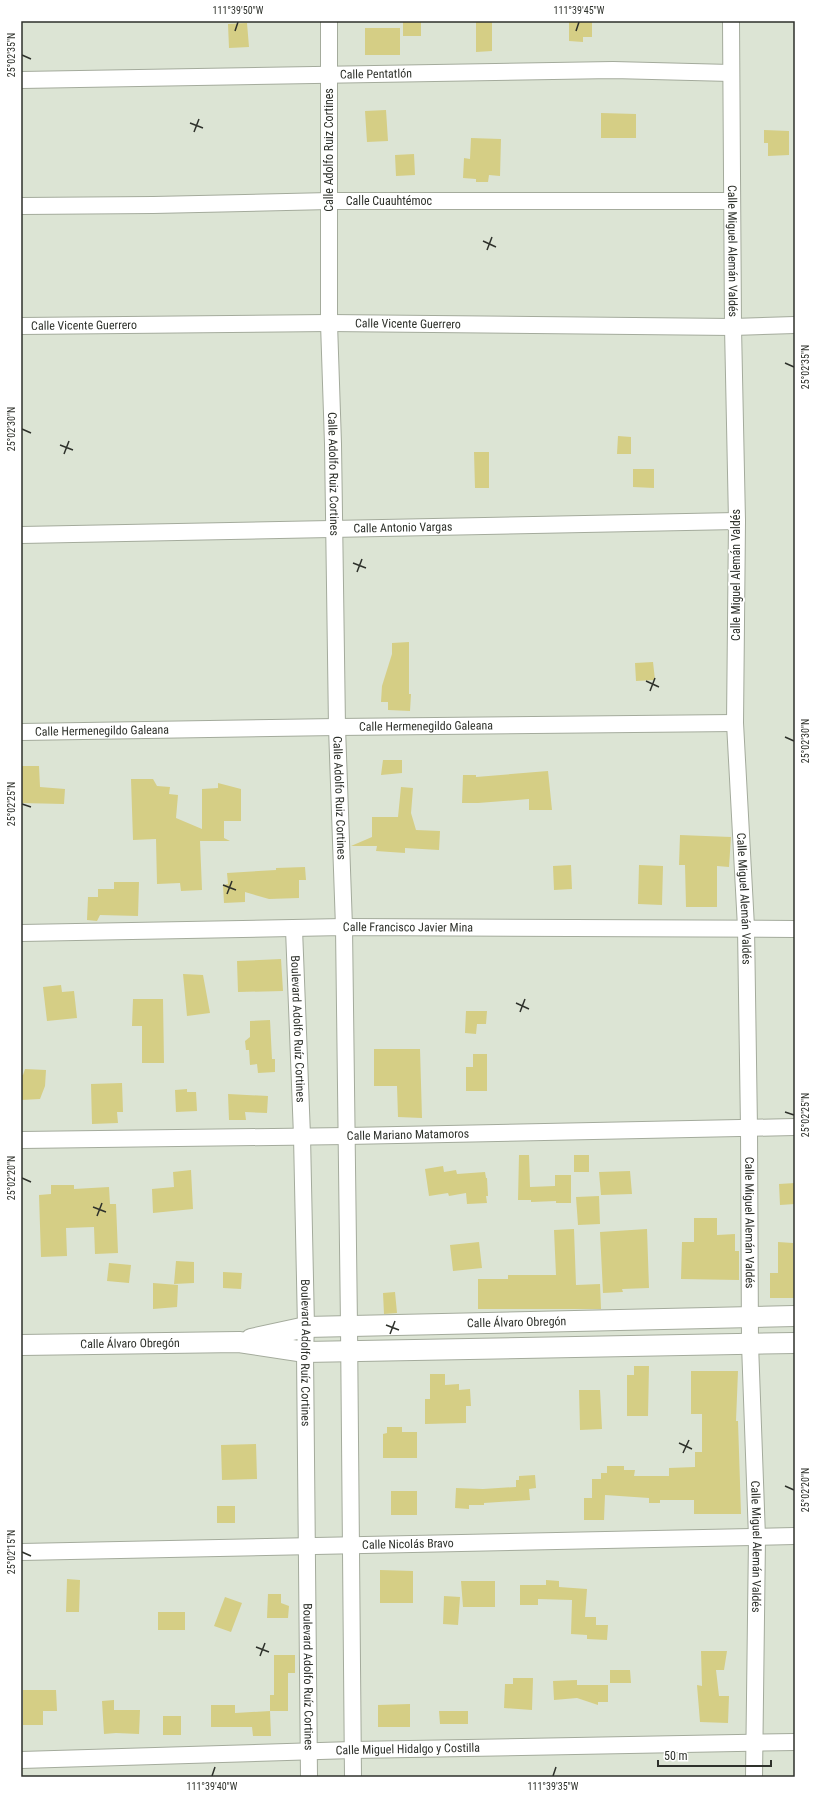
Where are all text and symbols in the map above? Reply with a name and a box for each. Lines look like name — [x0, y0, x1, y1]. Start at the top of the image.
text: 111°39'50"W — [213, 5, 264, 16]
text: 111°39'45"W — [554, 5, 605, 16]
text: 25°02'35"N — [6, 33, 17, 77]
street label: Calle Pentatlón — [340, 66, 412, 82]
street label: Calle Adolfo Ruiz Cortines — [322, 88, 336, 212]
street label: Calle Miguel Alemán Valdés — [725, 185, 740, 317]
street label: Calle Cuauhtémoc — [346, 194, 433, 208]
street label: Calle Vicente Guerrero — [355, 316, 461, 331]
street label: Calle Vicente Guerrero — [31, 318, 137, 333]
text: 25°02'35"N — [800, 345, 811, 389]
text: 25°02'30"N — [6, 407, 17, 451]
street label: Calle Adolfo Ruiz Cortines — [325, 412, 341, 536]
street label: Calle Miguel Alemán Valdés — [729, 509, 743, 641]
street label: Calle Antonio Vargas — [353, 520, 453, 535]
street label: Calle Hermenegildo Galeana — [359, 718, 493, 734]
text: 25°02'30"N — [800, 719, 811, 763]
street label: Calle Hermenegildo Galeana — [35, 723, 169, 739]
street label: Calle Adolfo Ruiz Cortines — [330, 736, 349, 860]
text: 25°02'25"N — [6, 782, 17, 826]
street label: Calle Miguel Alemán Valdés — [734, 832, 754, 965]
street label: Calle Francisco Javier Mina — [343, 920, 473, 935]
street label: Boulevard Adolfo Ruíz Cortines — [288, 955, 308, 1103]
text: 25°02'25"N — [800, 1093, 811, 1137]
street label: Calle Mariano Matamoros — [347, 1127, 469, 1143]
text: 25°02'20"N — [6, 1156, 17, 1200]
street label: Calle Miguel Alemán Valdés — [742, 1157, 757, 1289]
street label: Boulevard Adolfo Ruíz Cortines — [298, 1279, 313, 1426]
street label: Calle Álvaro Obregón — [467, 1314, 567, 1330]
street label: Calle Álvaro Obregón — [80, 1336, 180, 1351]
text: 25°02'20"N — [800, 1468, 811, 1512]
street label: Calle Miguel Alemán Valdés — [748, 1480, 764, 1613]
text: 25°02'15"N — [6, 1530, 17, 1574]
street label: Calle Nicolás Bravo — [362, 1536, 454, 1552]
street label: Boulevard Adolfo Ruíz Cortines — [300, 1603, 316, 1750]
street label: Calle Miguel Hidalgo y Costilla — [335, 1741, 480, 1758]
scale bar — [658, 1742, 771, 1768]
text: 50 m — [664, 1749, 688, 1763]
text: 111°39'40"W — [187, 1781, 238, 1792]
text: 111°39'35"W — [528, 1781, 579, 1792]

